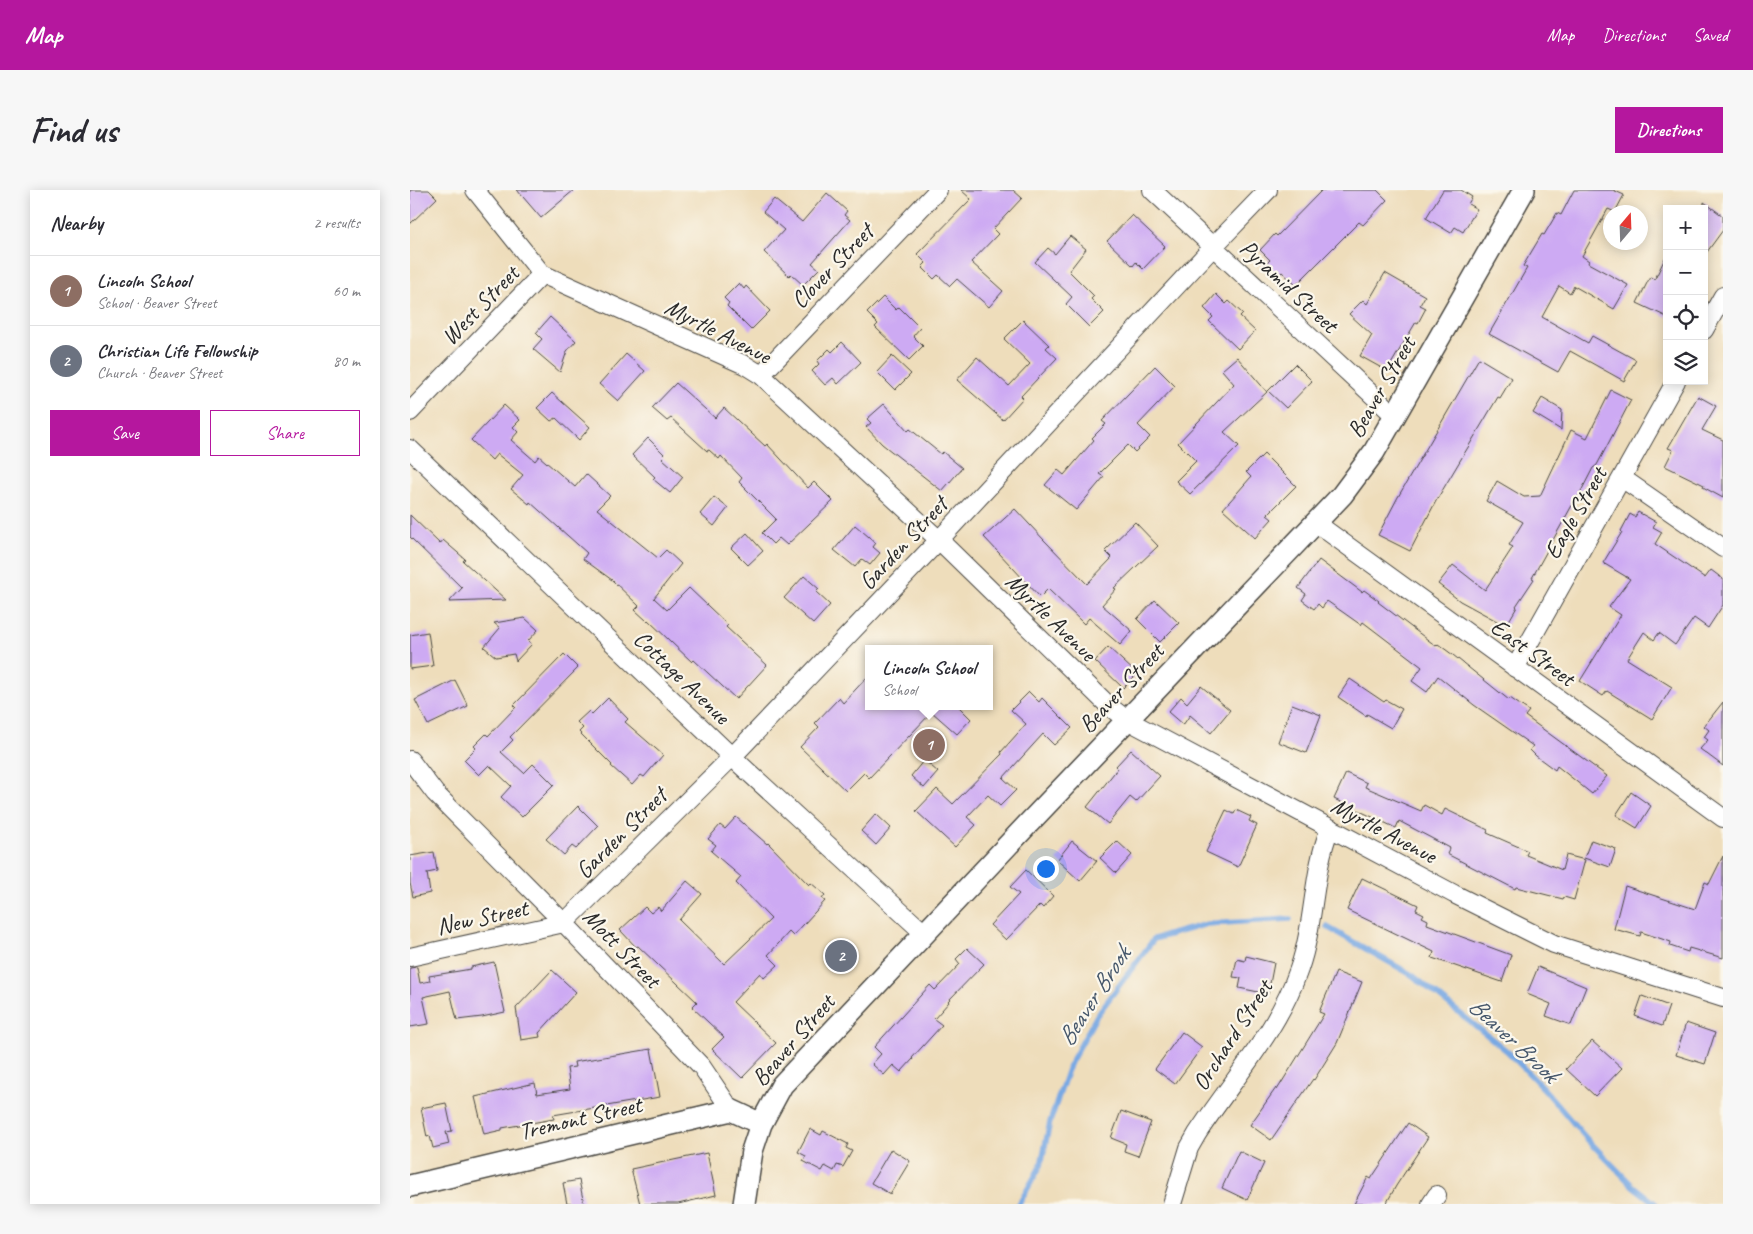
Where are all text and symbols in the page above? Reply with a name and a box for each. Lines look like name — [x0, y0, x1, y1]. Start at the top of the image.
text: Map — [25, 20, 62, 50]
text: Map — [1547, 24, 1574, 46]
text: Directions — [1602, 24, 1665, 46]
text: Saved — [1693, 24, 1728, 46]
button: Directions — [1615, 107, 1723, 153]
text: Find us — [30, 108, 117, 153]
north arrow — [1603, 205, 1648, 250]
map controls — [1663, 205, 1708, 385]
button: + — [1663, 205, 1708, 250]
text: Nearby — [50, 210, 103, 236]
text: 2 results — [313, 213, 360, 233]
street label: Clover Street — [784, 215, 882, 315]
street label: Pyramid Street — [1234, 233, 1346, 340]
button: − — [1663, 250, 1708, 295]
street label: West Street — [435, 257, 527, 351]
text: Lincoln School — [97, 269, 190, 293]
text: 1 — [62, 281, 70, 301]
text: 60 m — [333, 281, 360, 301]
street label: Myrtle Avenue — [660, 292, 778, 371]
text: School · Beaver Street — [97, 293, 217, 313]
button: locate — [1663, 295, 1708, 340]
street label: Beaver Street — [1340, 329, 1423, 443]
text: Christian Life Fellowship — [97, 339, 257, 363]
button: layers — [1663, 340, 1708, 385]
text: 2 — [62, 351, 70, 371]
text: 80 m — [333, 351, 360, 371]
text: Church · Beaver Street — [97, 363, 222, 383]
button: Save — [50, 410, 200, 456]
button: Share — [210, 410, 360, 456]
street label: Eagle Street — [1537, 460, 1614, 564]
street label: Garden Street — [852, 488, 956, 596]
street label: Myrtle Avenue — [999, 566, 1104, 669]
street label: East Street — [1485, 611, 1583, 694]
street label: Cottage Avenue — [627, 624, 738, 732]
street label: Beaver Street — [1072, 635, 1172, 739]
popup — [865, 645, 993, 710]
text: Lincoln School — [882, 656, 976, 680]
text: School — [882, 680, 917, 700]
pin: 1 — [913, 726, 945, 764]
street label: Garden Street — [569, 779, 675, 885]
street label: Myrtle Avenue — [1326, 790, 1444, 871]
your location — [1033, 856, 1059, 882]
street label: New Street — [434, 892, 532, 941]
street label: Mott Street — [577, 902, 669, 996]
pin: 2 — [825, 937, 857, 975]
water label: Beaver Brook — [1050, 937, 1140, 1052]
street label: Orchard Street — [1185, 972, 1280, 1096]
street label: Beaver Street — [745, 986, 842, 1092]
water label: Beaver Brook — [1462, 990, 1569, 1093]
street label: Tremont Street — [516, 1089, 646, 1147]

